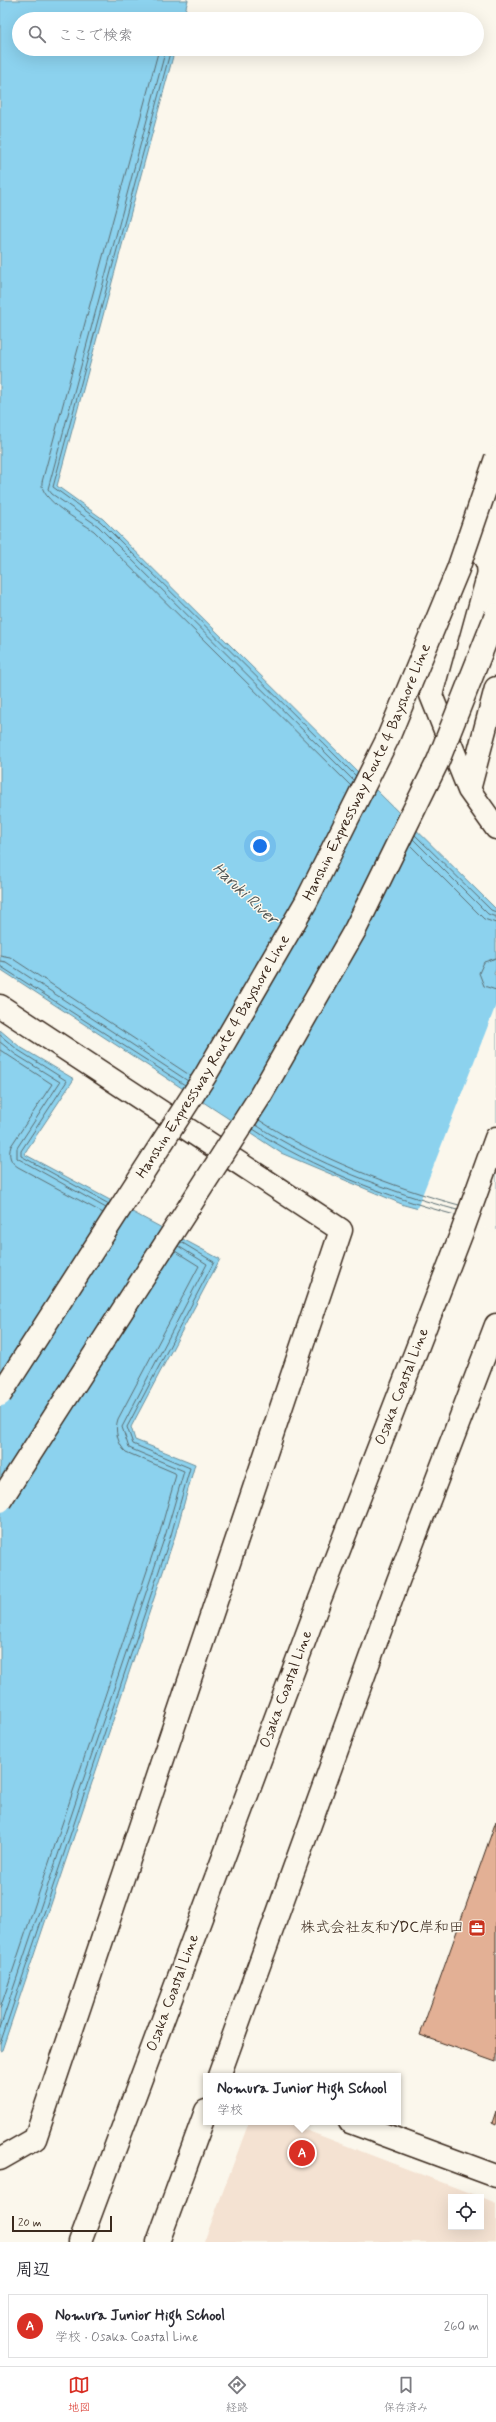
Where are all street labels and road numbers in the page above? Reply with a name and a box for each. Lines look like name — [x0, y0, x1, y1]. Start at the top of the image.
street label: Hanshin Expressway Route 4 Bayshore Line — [298, 641, 436, 904]
street label: Hanshin Expressway Route 4 Bayshore Line — [132, 931, 295, 1182]
street label: Osaka Coastal Line — [370, 1325, 434, 1448]
street label: Osaka Coastal Line — [255, 1628, 317, 1751]
street label: Osaka Coastal Line — [142, 1931, 204, 2054]

